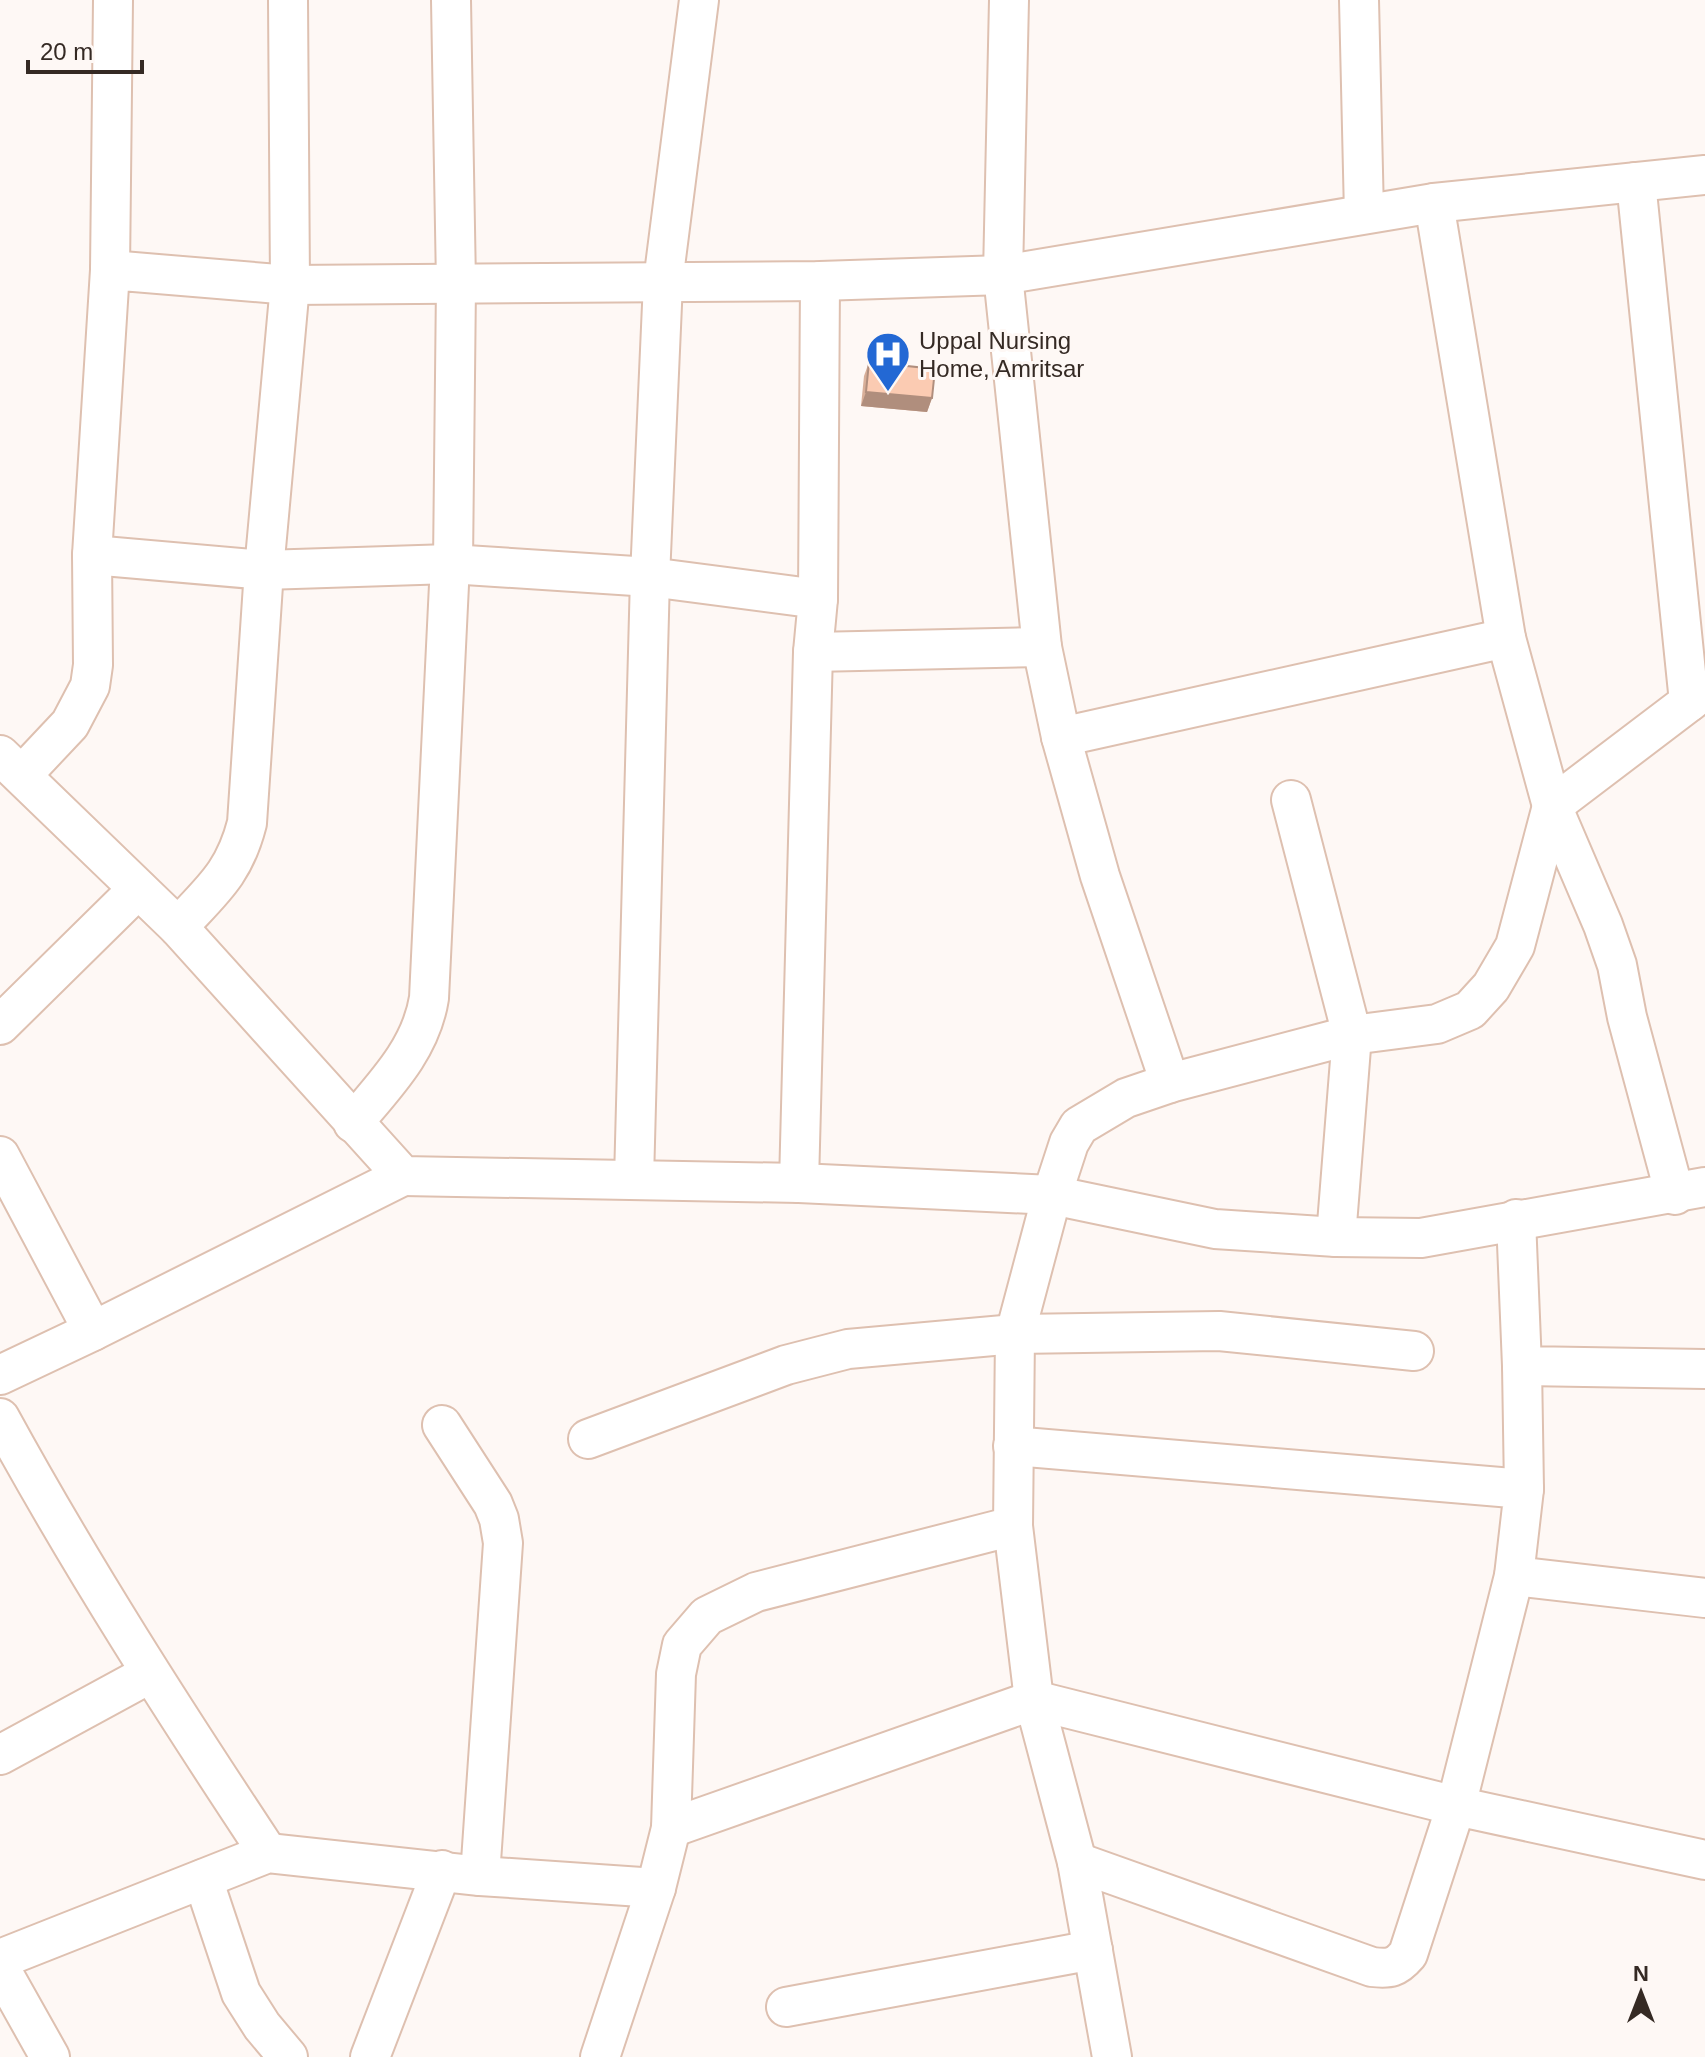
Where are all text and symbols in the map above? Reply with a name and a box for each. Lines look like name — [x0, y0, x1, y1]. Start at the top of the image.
scale bar — [28, 24, 142, 74]
text: 20 m — [40, 38, 93, 65]
place label: Uppal Nursing Home, Amritsar — [919, 327, 1084, 382]
hospital icon: Uppal Nursing Home, Amritsar — [864, 330, 912, 393]
north arrow — [1601, 1953, 1681, 2033]
text: N — [1633, 1961, 1649, 1986]

